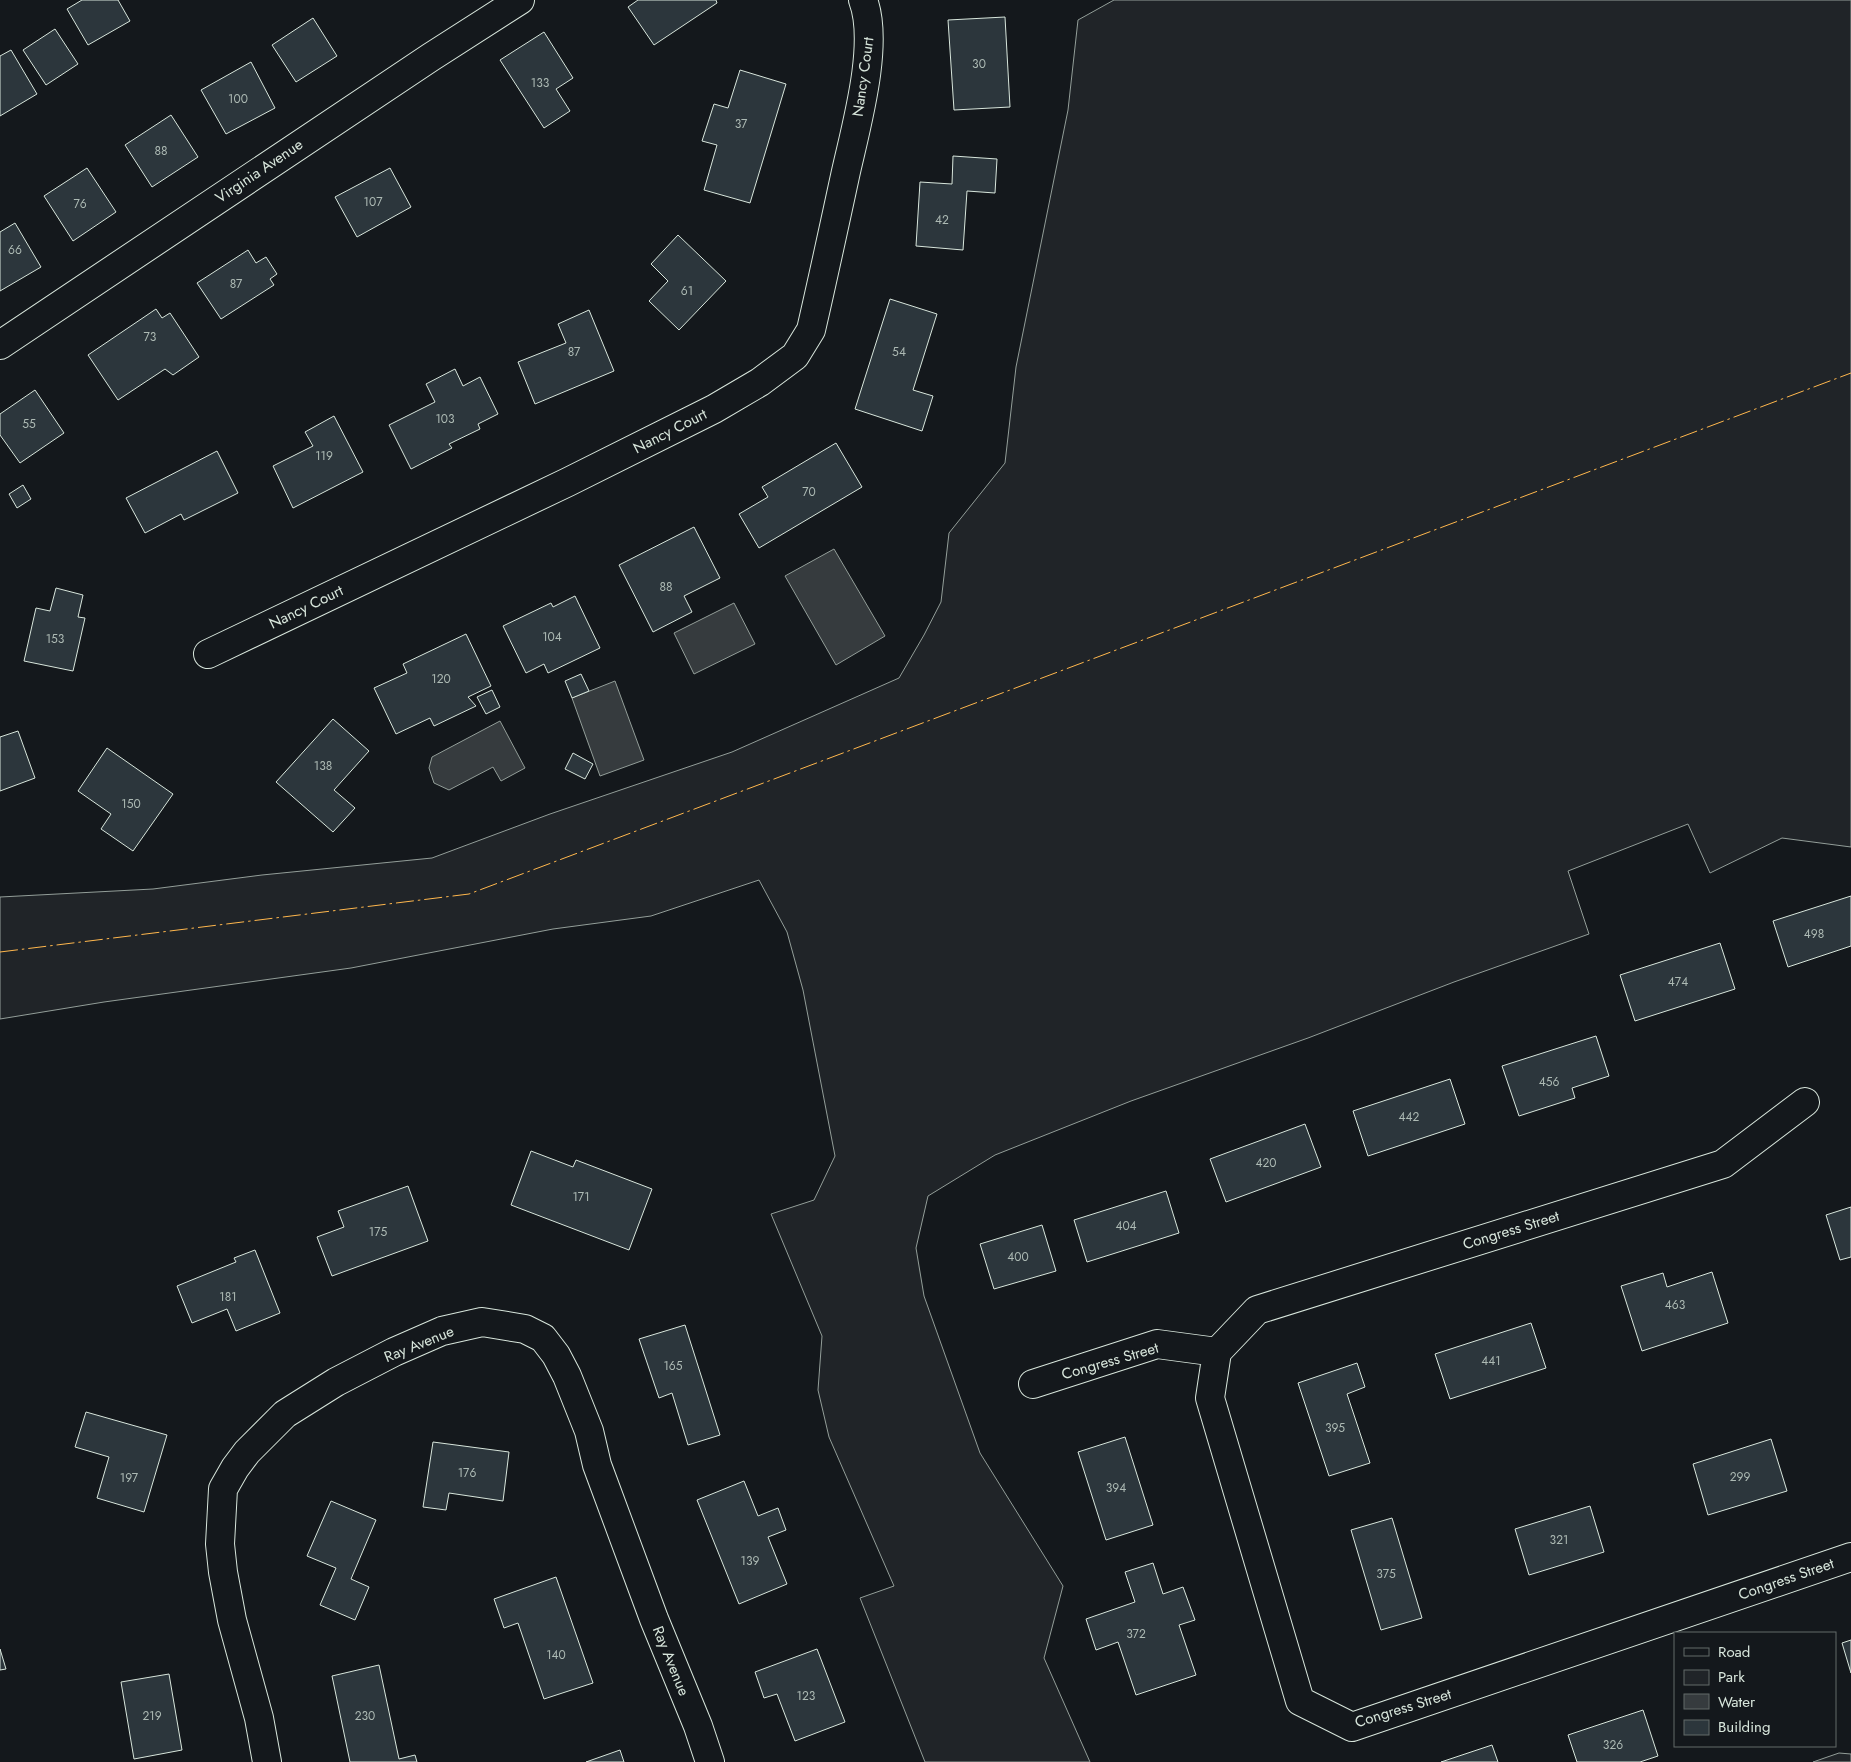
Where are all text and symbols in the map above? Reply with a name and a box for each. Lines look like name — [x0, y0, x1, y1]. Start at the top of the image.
street label: Nancy Court — [847, 35, 880, 118]
house number: 30 — [972, 55, 986, 73]
house number: 133 — [531, 74, 550, 92]
house number: 100 — [228, 90, 248, 108]
house number: 37 — [735, 115, 748, 133]
street label: Virginia Avenue — [211, 133, 307, 208]
house number: 88 — [154, 142, 168, 160]
house number: 107 — [364, 193, 383, 211]
house number: 76 — [73, 195, 87, 213]
house number: 42 — [935, 211, 949, 229]
house number: 66 — [8, 241, 22, 259]
house number: 87 — [230, 275, 243, 293]
house number: 61 — [681, 282, 693, 300]
house number: 73 — [144, 328, 157, 346]
house number: 87 — [568, 343, 581, 361]
house number: 54 — [892, 343, 906, 361]
street label: Nancy Court — [629, 403, 711, 459]
house number: 103 — [435, 410, 455, 428]
house number: 55 — [22, 415, 36, 433]
house number: 119 — [315, 447, 333, 465]
house number: 70 — [802, 483, 816, 501]
house number: 88 — [659, 578, 673, 596]
street label: Nancy Court — [265, 579, 347, 634]
house number: 104 — [542, 628, 562, 646]
house number: 153 — [46, 630, 65, 648]
house number: 120 — [431, 670, 451, 688]
house number: 138 — [314, 757, 332, 775]
house number: 150 — [121, 795, 141, 813]
house number: 498 — [1804, 925, 1824, 943]
house number: 474 — [1668, 973, 1688, 991]
house number: 456 — [1539, 1073, 1559, 1091]
house number: 442 — [1399, 1108, 1420, 1126]
house number: 420 — [1255, 1154, 1277, 1172]
house number: 171 — [572, 1188, 590, 1206]
street label: Congress Street — [1460, 1205, 1562, 1255]
house number: 404 — [1115, 1217, 1137, 1235]
house number: 175 — [369, 1223, 387, 1241]
house number: 400 — [1007, 1248, 1029, 1266]
house number: 181 — [219, 1288, 237, 1306]
house number: 463 — [1665, 1296, 1686, 1314]
street label: Ray Avenue — [381, 1320, 457, 1368]
street label: Congress Street — [1059, 1337, 1161, 1385]
house number: 441 — [1481, 1352, 1501, 1370]
house number: 165 — [663, 1357, 683, 1375]
house number: 395 — [1325, 1419, 1345, 1437]
house number: 176 — [458, 1464, 476, 1482]
house number: 299 — [1730, 1468, 1750, 1486]
house number: 197 — [120, 1469, 139, 1487]
house number: 394 — [1106, 1479, 1126, 1497]
house number: 321 — [1550, 1531, 1568, 1549]
house number: 139 — [741, 1552, 760, 1570]
street label: Congress Street — [1735, 1552, 1837, 1606]
house number: 375 — [1376, 1565, 1396, 1583]
street label: Ray Avenue — [647, 1623, 695, 1699]
house number: 372 — [1126, 1625, 1146, 1643]
legend — [1674, 1632, 1836, 1747]
text: Road — [1718, 1641, 1750, 1663]
house number: 140 — [546, 1646, 566, 1664]
text: Park — [1718, 1666, 1745, 1688]
street label: Congress Street — [1352, 1683, 1454, 1733]
house number: 123 — [797, 1687, 816, 1705]
text: Water — [1718, 1691, 1756, 1713]
house number: 219 — [142, 1707, 162, 1725]
house number: 230 — [355, 1707, 375, 1725]
text: Building — [1718, 1716, 1770, 1738]
house number: 326 — [1603, 1736, 1623, 1754]

